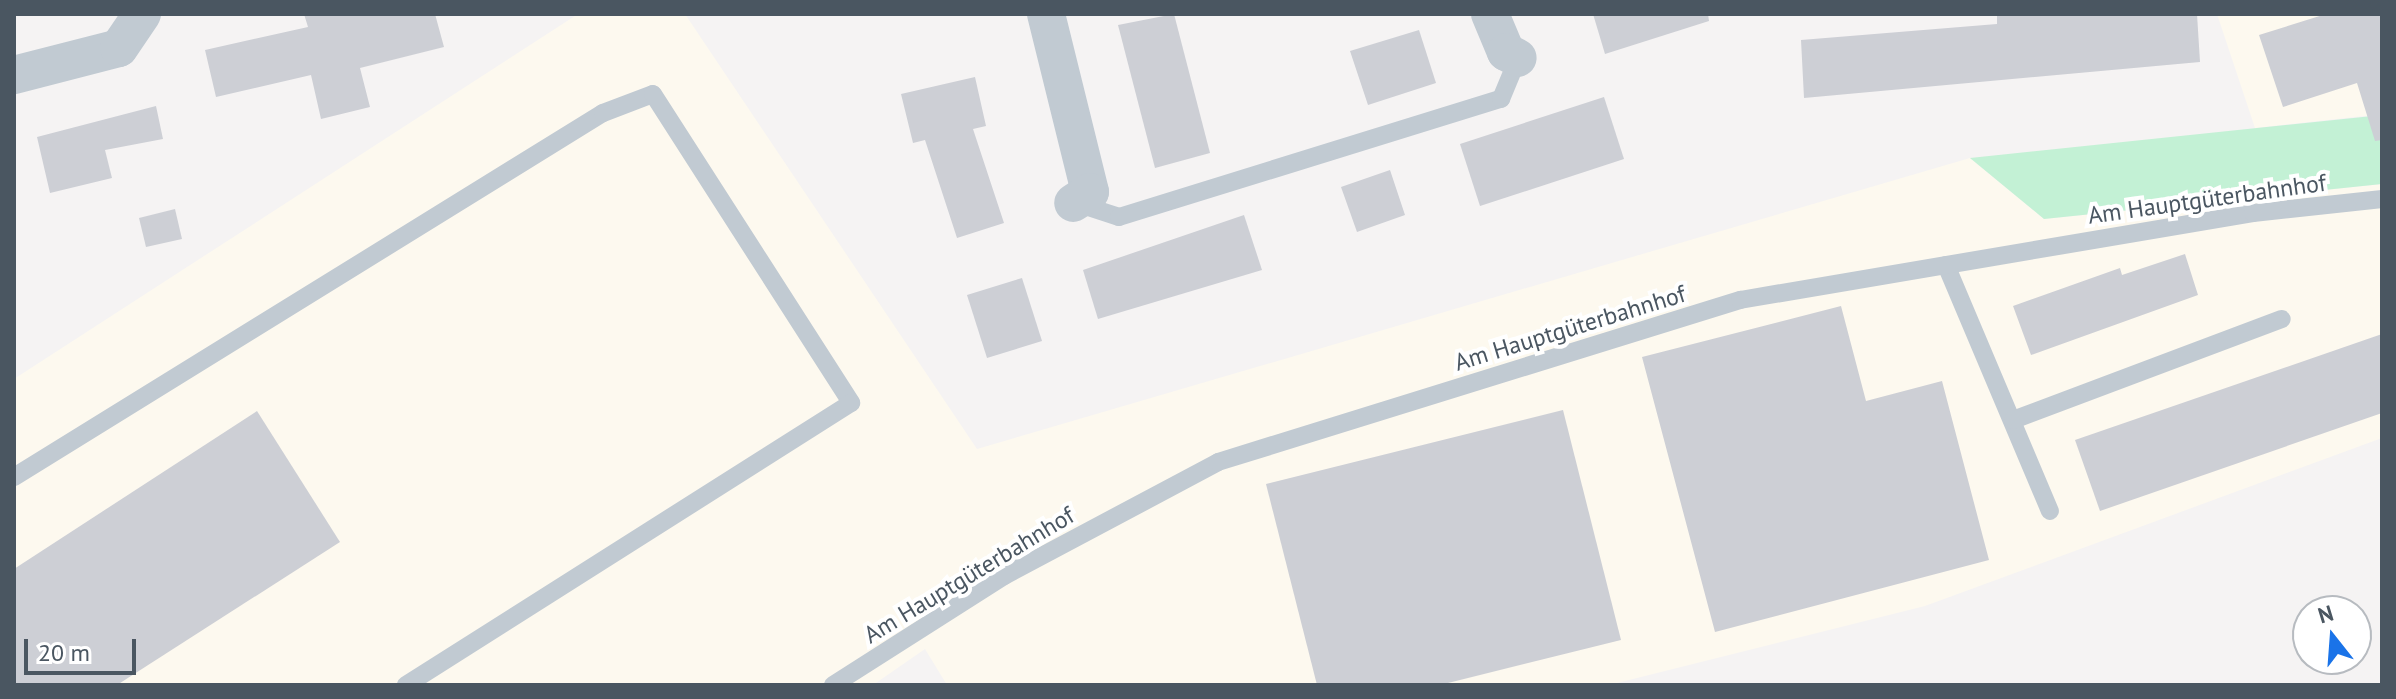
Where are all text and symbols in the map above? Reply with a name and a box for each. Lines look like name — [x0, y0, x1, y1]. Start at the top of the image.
street label: Am Hauptgüterbahnhof — [2086, 168, 2328, 230]
street label: Am Hauptgüterbahnhof — [1451, 279, 1689, 377]
street label: Am Hauptgüterbahnhof — [859, 501, 1079, 649]
north arrow — [2292, 595, 2372, 675]
text: N — [2315, 598, 2337, 629]
scale bar — [28, 623, 140, 673]
text: 20 m — [38, 637, 90, 668]

